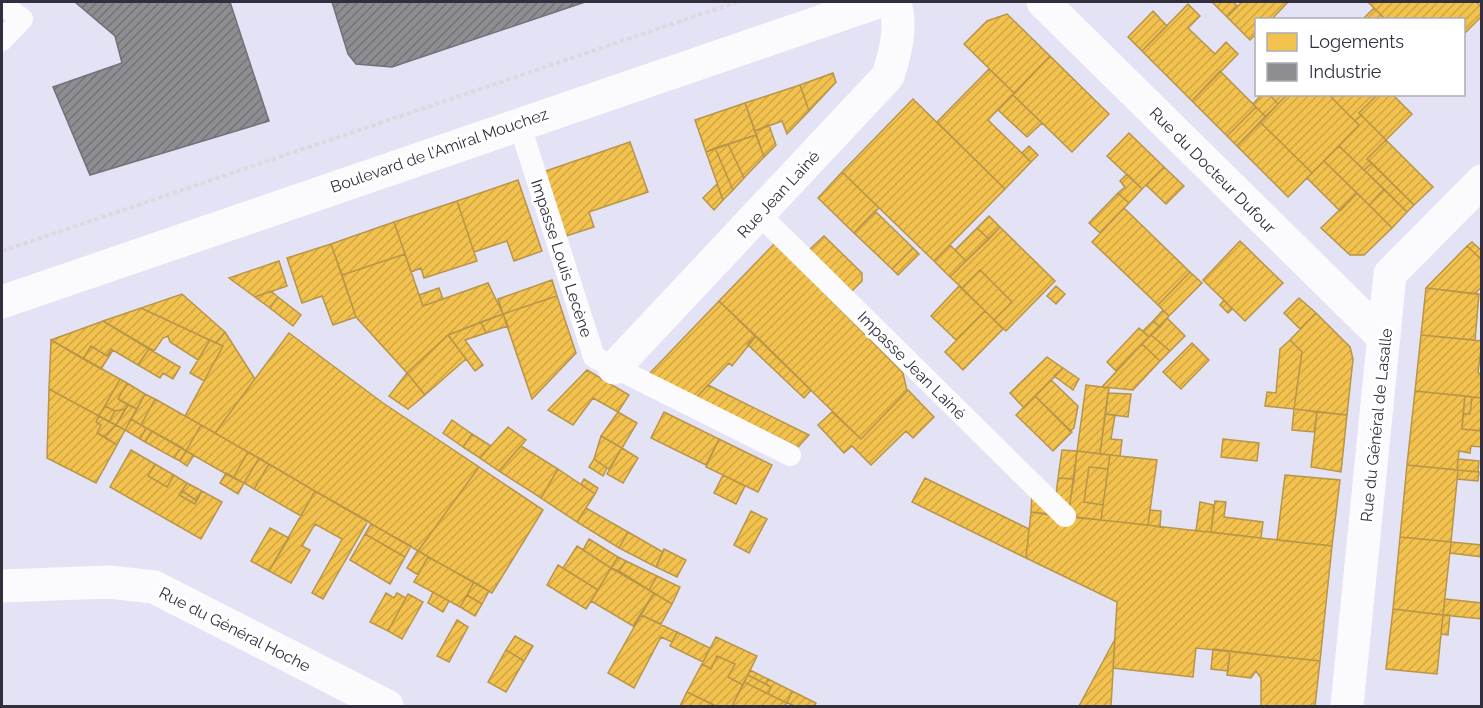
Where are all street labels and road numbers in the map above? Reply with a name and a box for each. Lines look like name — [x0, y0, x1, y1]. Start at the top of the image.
street label: Rue du Docteur Dufour — [1146, 103, 1280, 238]
street label: Boulevard de l'Amiral Mouchez — [328, 104, 551, 197]
street label: Rue Jean Lainé — [733, 147, 824, 242]
street label: Impasse Louis Lecène — [527, 177, 596, 340]
street label: Impasse Jean Lainé — [854, 307, 970, 423]
street label: Rue du Général de Lasalle — [1357, 327, 1396, 523]
street label: Rue du Général Hoche — [156, 583, 314, 676]

